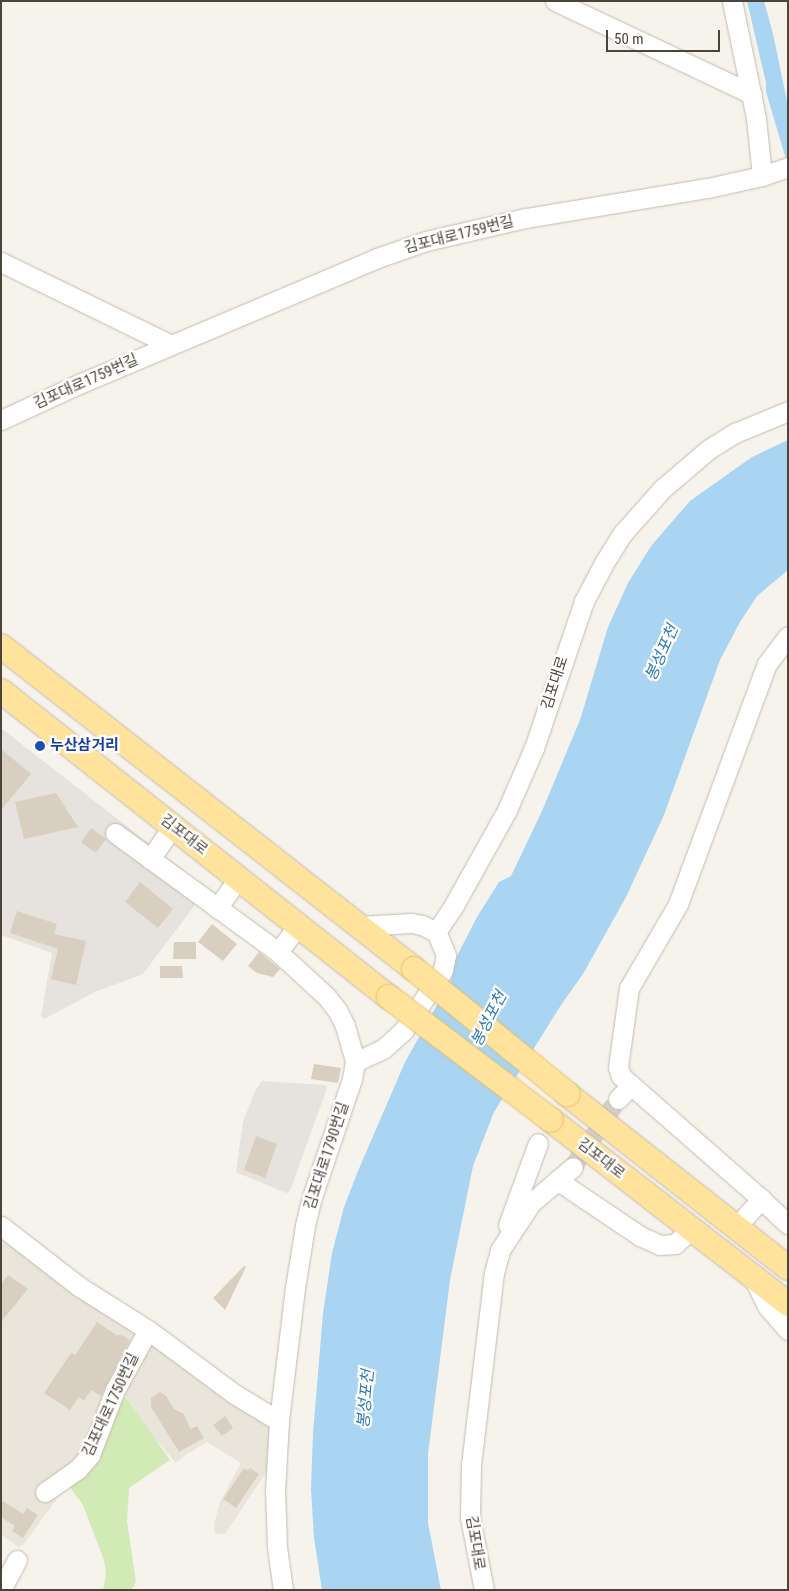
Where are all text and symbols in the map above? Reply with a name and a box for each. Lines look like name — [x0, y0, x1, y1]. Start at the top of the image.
scale bar — [609, 20, 723, 52]
text: 50 m — [614, 30, 644, 48]
street label: 김포대로1759번길 — [402, 213, 516, 257]
street label: 김포대로1759번길 — [31, 351, 141, 413]
water label: 봉성포천 — [641, 622, 683, 684]
street label: 김포대로 — [538, 654, 572, 712]
place label: 누산삼거리 — [50, 737, 119, 755]
marker: 누산삼거리 — [34, 740, 46, 752]
street label: 김포대로 — [157, 811, 211, 859]
water label: 봉성포천 — [467, 988, 511, 1050]
street label: 김포대로1790번길 — [301, 1100, 353, 1212]
street label: 김포대로 — [574, 1135, 628, 1183]
street label: 김포대로1750번길 — [79, 1350, 143, 1460]
water label: 봉성포천 — [354, 1369, 378, 1429]
street label: 김포대로 — [462, 1514, 488, 1572]

